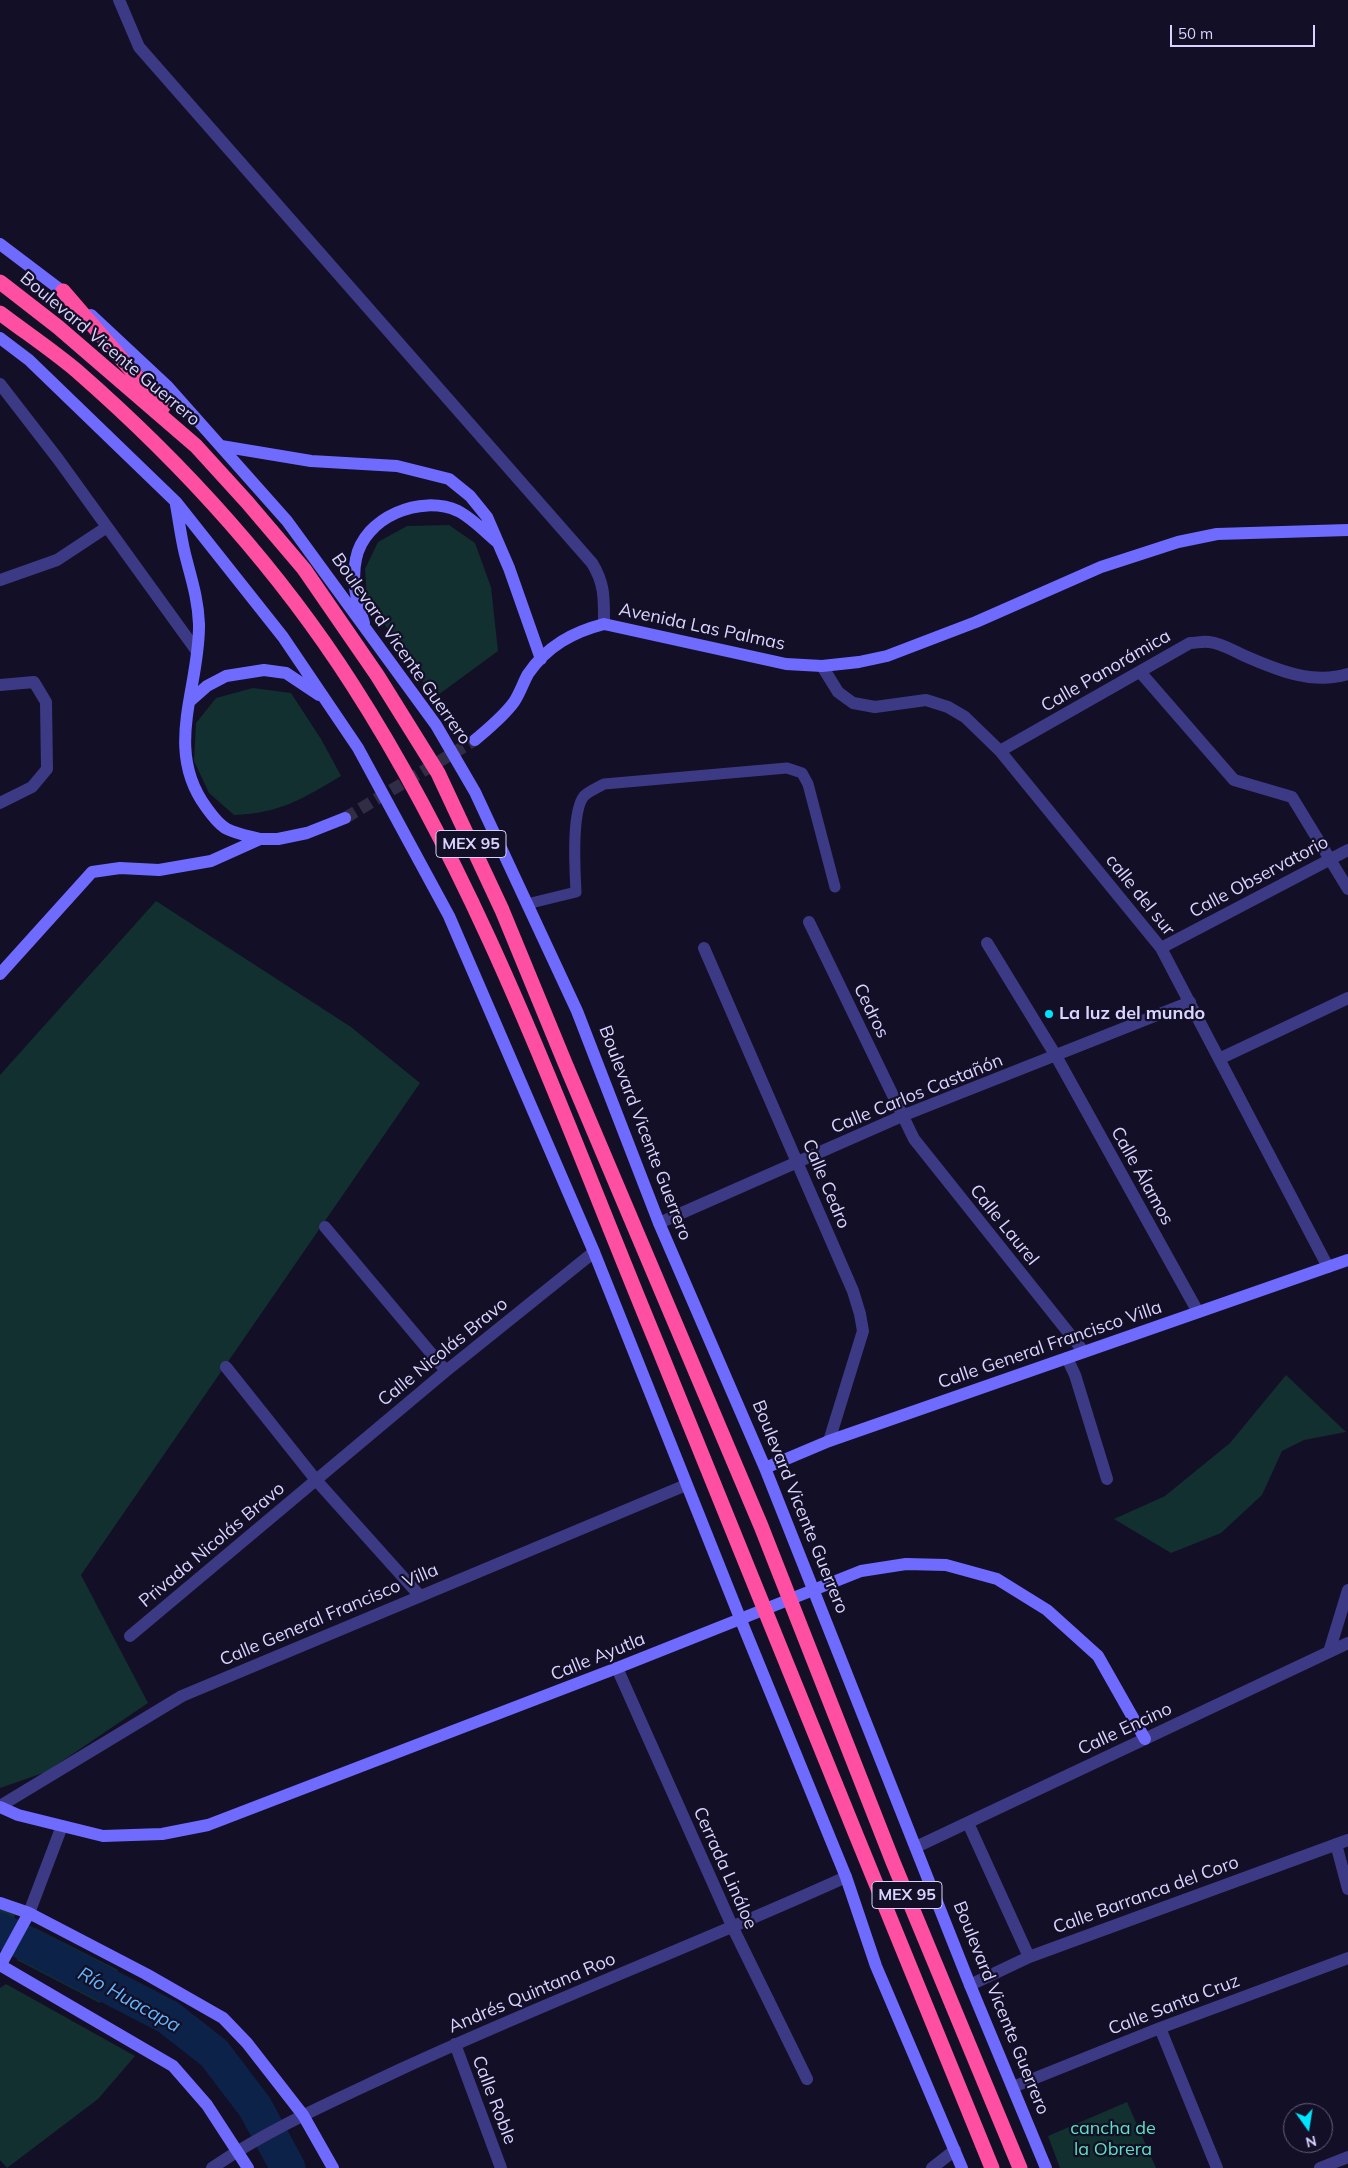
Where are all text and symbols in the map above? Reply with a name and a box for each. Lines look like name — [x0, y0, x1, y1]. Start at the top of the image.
scale bar — [1173, 15, 1318, 47]
text: 50 m — [1178, 24, 1213, 43]
street label: Boulevard Vicente Guerrero — [16, 267, 204, 431]
street label: Boulevard Vicente Guerrero — [327, 549, 475, 749]
street label: Avenida Las Palmas — [617, 599, 787, 655]
street label: Calle Panorámica — [1037, 625, 1175, 717]
road number: MEX 95 — [436, 831, 506, 858]
street label: Calle Observatorio — [1186, 831, 1332, 923]
street label: calle del sur — [1101, 850, 1179, 940]
street label: Cedros — [849, 980, 893, 1042]
place label: La luz del mundo — [1059, 1003, 1205, 1025]
marker: La luz del mundo — [1043, 1008, 1055, 1020]
street label: Boulevard Vicente Guerrero — [594, 1023, 696, 1243]
street label: Calle Carlos Castañón — [828, 1050, 1006, 1138]
street label: Calle Álamos — [1106, 1123, 1178, 1229]
street label: Calle Cedro — [798, 1136, 854, 1232]
street label: Calle Laurel — [965, 1180, 1043, 1270]
street label: Calle Nicolás Bravo — [374, 1293, 512, 1411]
street label: Calle General Francisco Villa — [935, 1297, 1165, 1393]
street label: Boulevard Vicente Guerrero — [747, 1397, 853, 1617]
street label: Privada Nicolás Bravo — [135, 1478, 289, 1612]
street label: Calle General Francisco Villa — [217, 1559, 441, 1671]
street label: Calle Ayutla — [548, 1628, 648, 1686]
street label: Calle Encino — [1075, 1698, 1175, 1760]
street label: Cerrada Lináloe — [688, 1804, 762, 1932]
street label: Calle Barranca del Coro — [1050, 1851, 1242, 1939]
road number: MEX 95 — [872, 1882, 942, 1908]
street label: Boulevard Vicente Guerrero — [948, 1898, 1054, 2118]
street label: Andrés Quintana Roo — [445, 1948, 619, 2038]
water label: Río Huacapa — [74, 1962, 184, 2038]
street label: Calle Santa Cruz — [1105, 1970, 1243, 2040]
street label: Calle Roble — [467, 2053, 521, 2147]
north arrow — [1283, 2103, 1333, 2153]
park label: cancha de la Obrera — [1070, 2118, 1156, 2160]
text: N — [1304, 2132, 1318, 2152]

